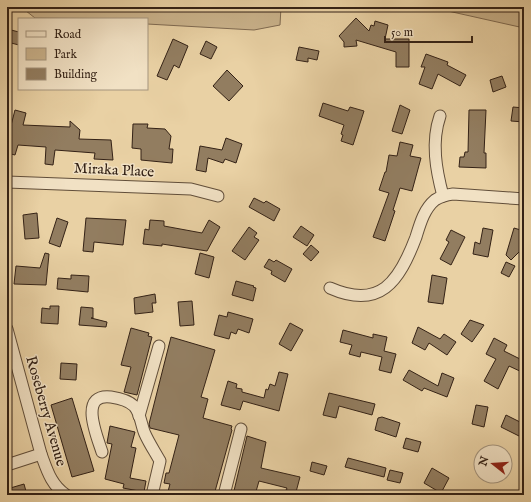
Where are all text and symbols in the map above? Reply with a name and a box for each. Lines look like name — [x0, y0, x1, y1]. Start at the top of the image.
legend — [18, 18, 148, 90]
scale bar — [385, 18, 472, 44]
text: 50 m — [391, 25, 413, 40]
text: Road — [54, 27, 82, 42]
text: Park — [54, 47, 77, 62]
text: Building — [54, 67, 98, 82]
street label: Miraka Place — [73, 158, 155, 182]
street label: Roseberry Avenue — [21, 354, 71, 469]
north arrow — [473, 444, 513, 484]
text: N — [476, 454, 493, 469]

